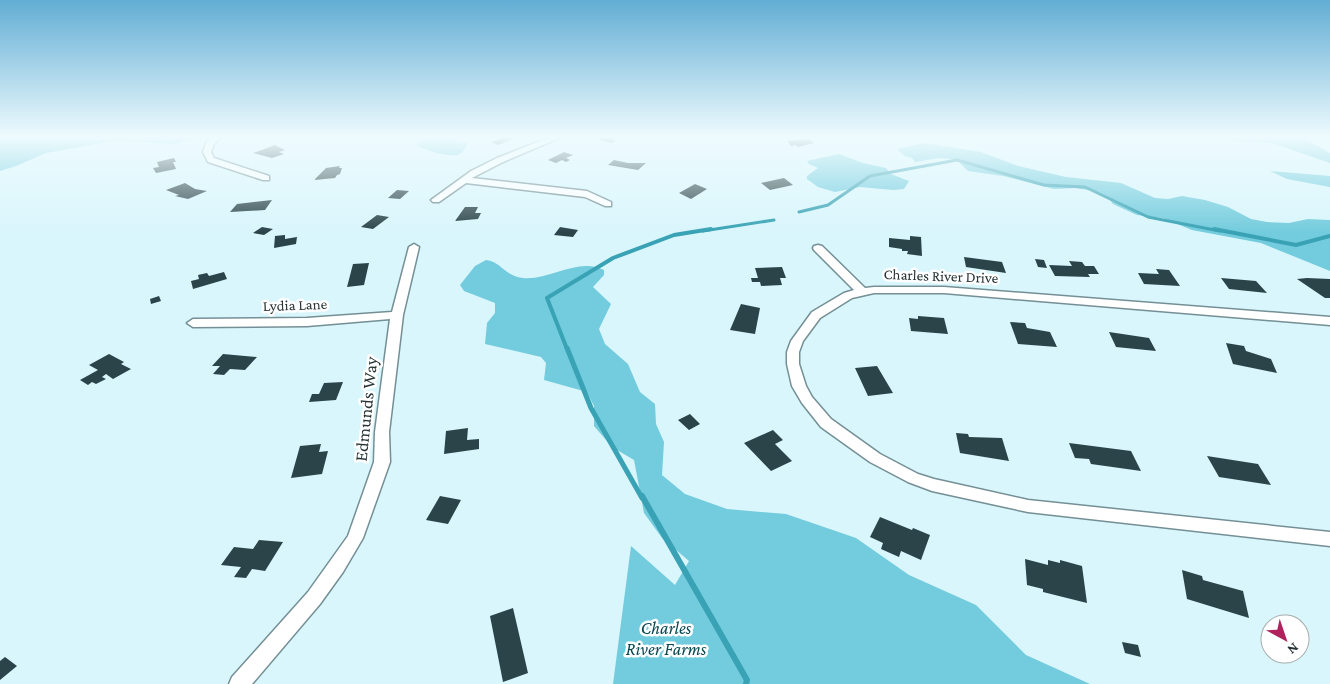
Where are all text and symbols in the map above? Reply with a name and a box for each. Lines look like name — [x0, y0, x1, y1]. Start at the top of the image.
street label: Charles River Drive — [883, 266, 999, 286]
street label: Lydia Lane — [262, 296, 328, 315]
street label: Edmunds Way — [351, 355, 382, 462]
north arrow — [1260, 614, 1310, 664]
park label: Charles River Farms — [626, 618, 707, 659]
text: N — [1284, 640, 1302, 658]

